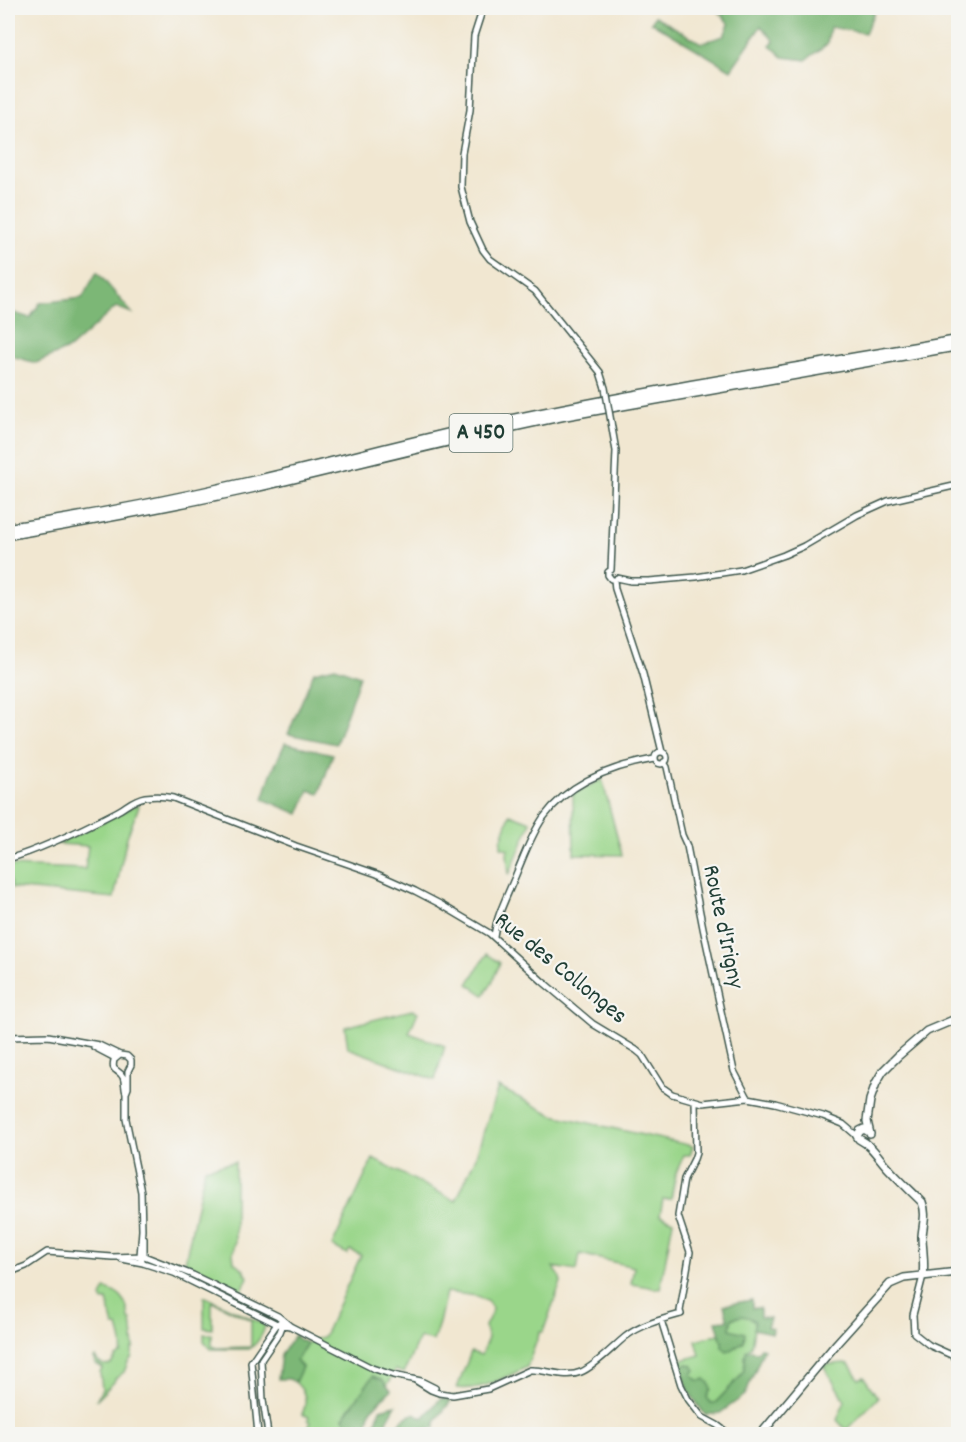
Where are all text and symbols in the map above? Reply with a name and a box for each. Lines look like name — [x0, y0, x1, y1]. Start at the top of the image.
road number: A 450 — [450, 414, 512, 452]
street label: Route d'Irigny — [692, 862, 752, 993]
street label: Rue des Collonges — [486, 905, 634, 1033]

